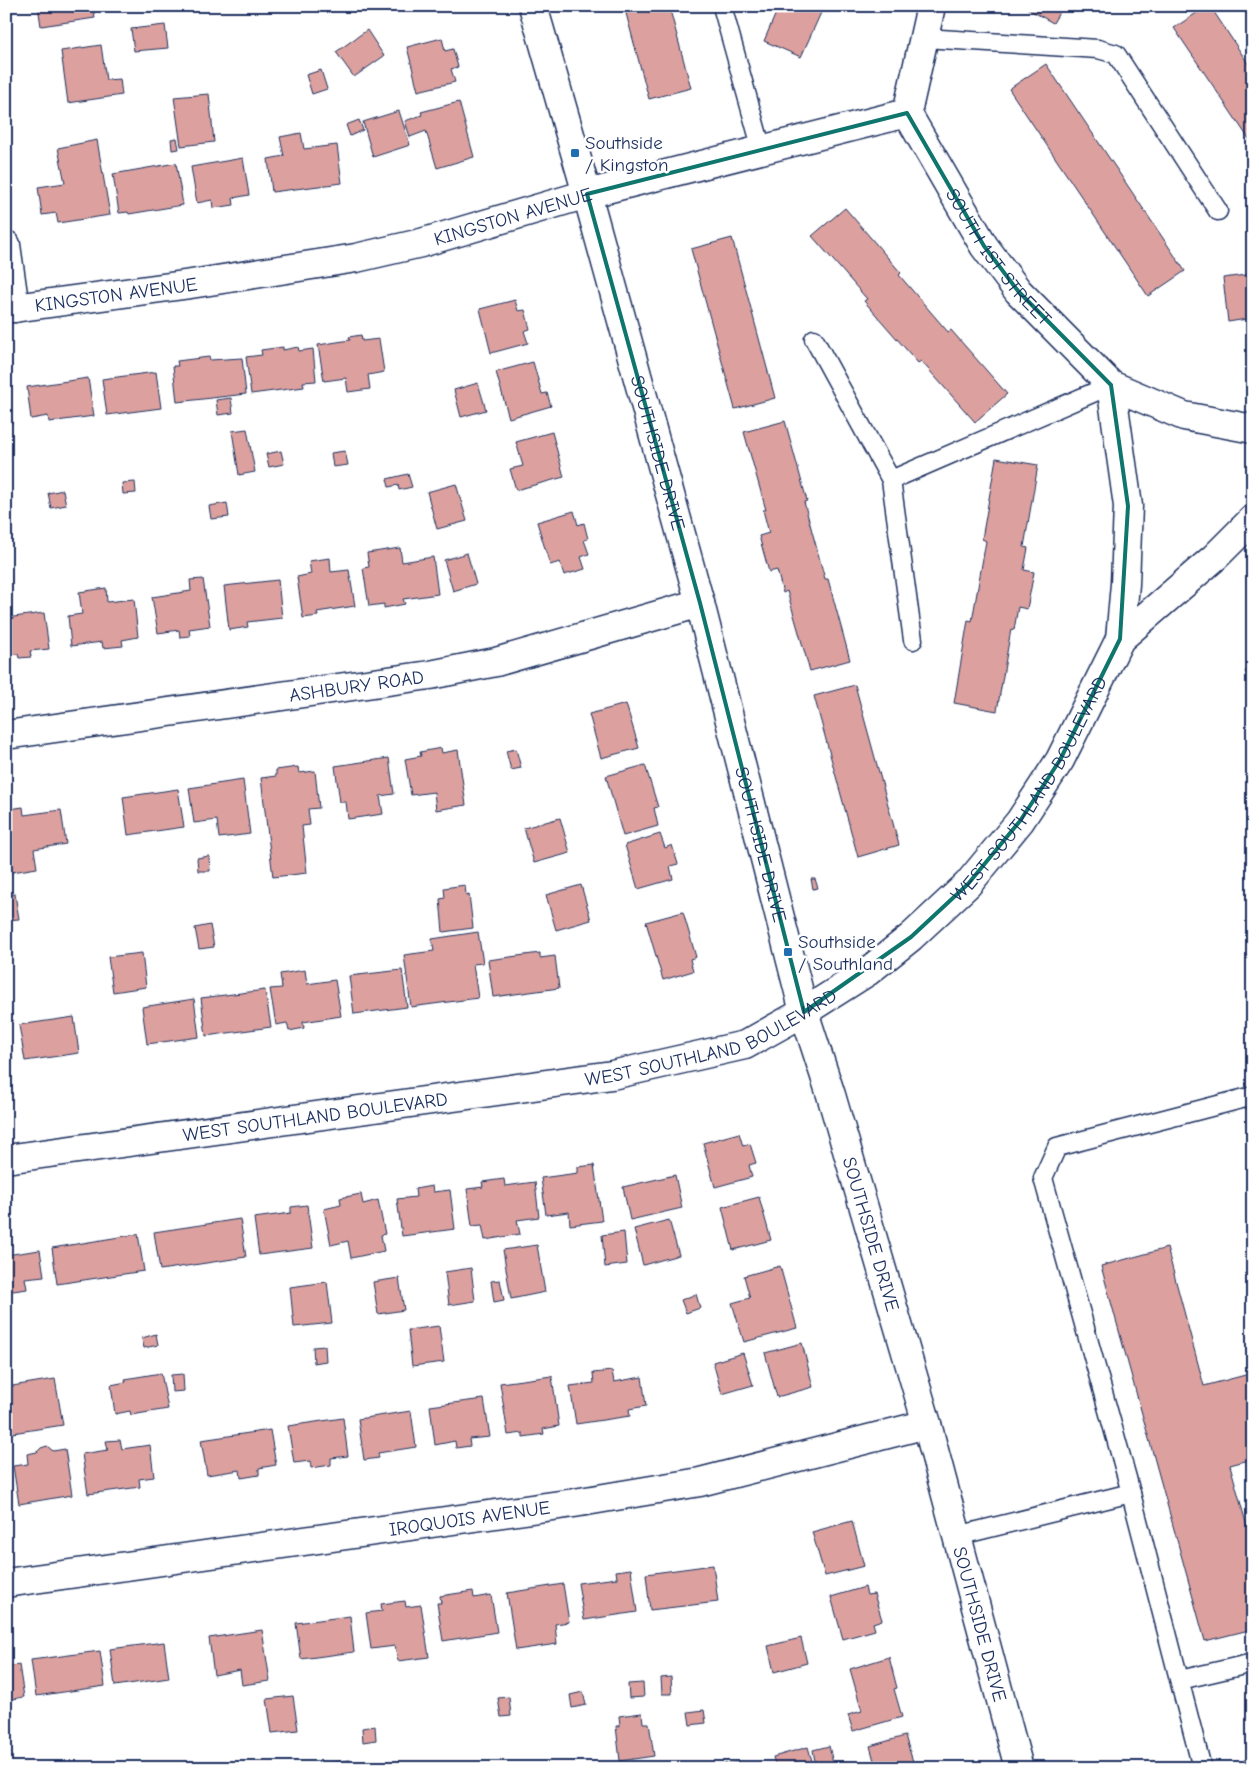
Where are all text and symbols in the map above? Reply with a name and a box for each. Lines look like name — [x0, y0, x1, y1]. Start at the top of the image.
place label: Southside / Kingston — [585, 132, 669, 176]
marker: Southside / Kingston — [569, 147, 581, 159]
street label: KINGSTON AVENUE — [431, 183, 595, 251]
street label: SOUTH 1ST STREET — [941, 185, 1056, 330]
street label: KINGSTON AVENUE — [34, 273, 199, 317]
street label: SOUTHSIDE DRIVE — [626, 373, 689, 533]
street label: ASHBURY ROAD — [288, 666, 425, 707]
street label: WEST SOUTHLAND BOULEVARD — [947, 673, 1112, 906]
street label: SOUTHSIDE DRIVE — [730, 765, 791, 925]
place label: Southside / Southland — [798, 931, 893, 975]
marker: Southside / Southland — [782, 946, 794, 958]
street label: WEST SOUTHLAND BOULEVARD — [584, 984, 841, 1091]
street label: WEST SOUTHLAND BOULEVARD — [181, 1088, 449, 1146]
street label: SOUTHSIDE DRIVE — [838, 1155, 904, 1314]
street label: IROQUOIS AVENUE — [388, 1496, 552, 1541]
street label: SOUTHSIDE DRIVE — [948, 1544, 1011, 1704]

